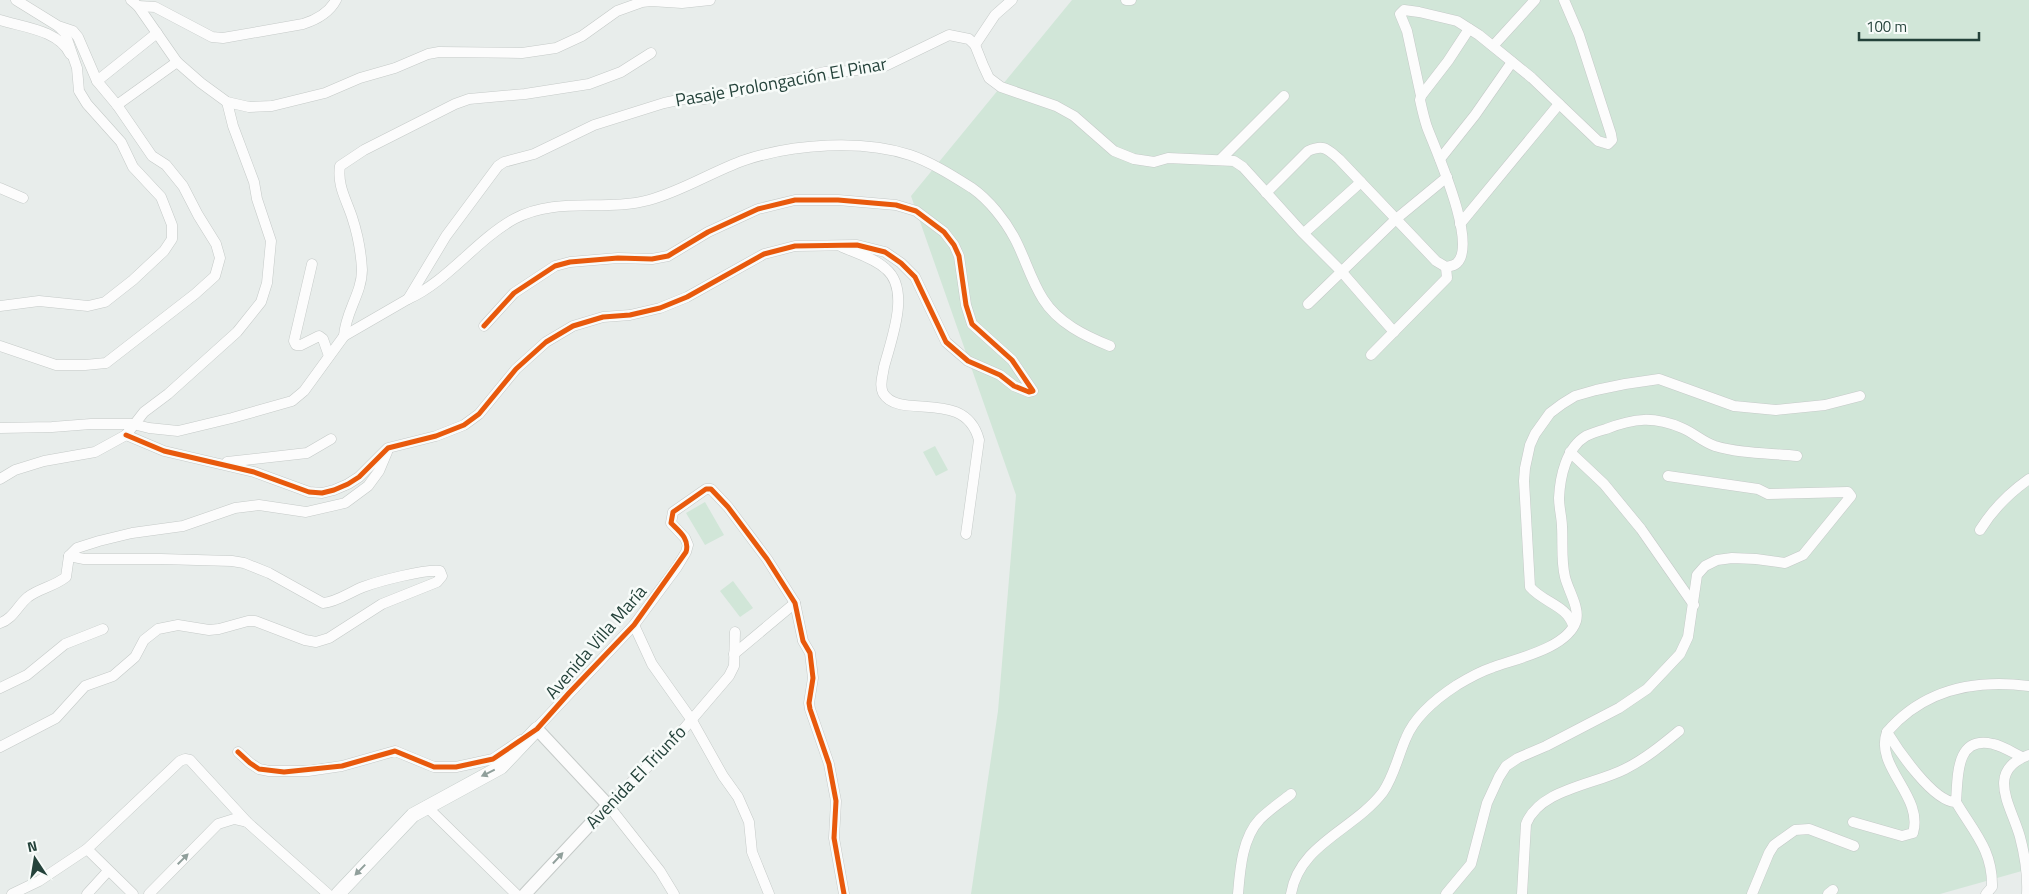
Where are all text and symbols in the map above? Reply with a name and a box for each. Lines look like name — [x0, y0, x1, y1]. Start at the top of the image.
scale bar — [1859, 10, 1979, 42]
text: 100 m — [1866, 15, 1907, 38]
street label: Pasaje Prolongación El Pinar — [673, 50, 889, 113]
street label: Avenida Villa María — [538, 579, 653, 705]
street label: Avenida El Triunfo — [579, 719, 692, 835]
one-way arrow — [481, 769, 495, 777]
north arrow — [10, 834, 60, 884]
text: N — [25, 835, 39, 857]
one-way arrow — [553, 852, 564, 865]
one-way arrow — [177, 853, 189, 865]
one-way arrow — [354, 864, 366, 876]

